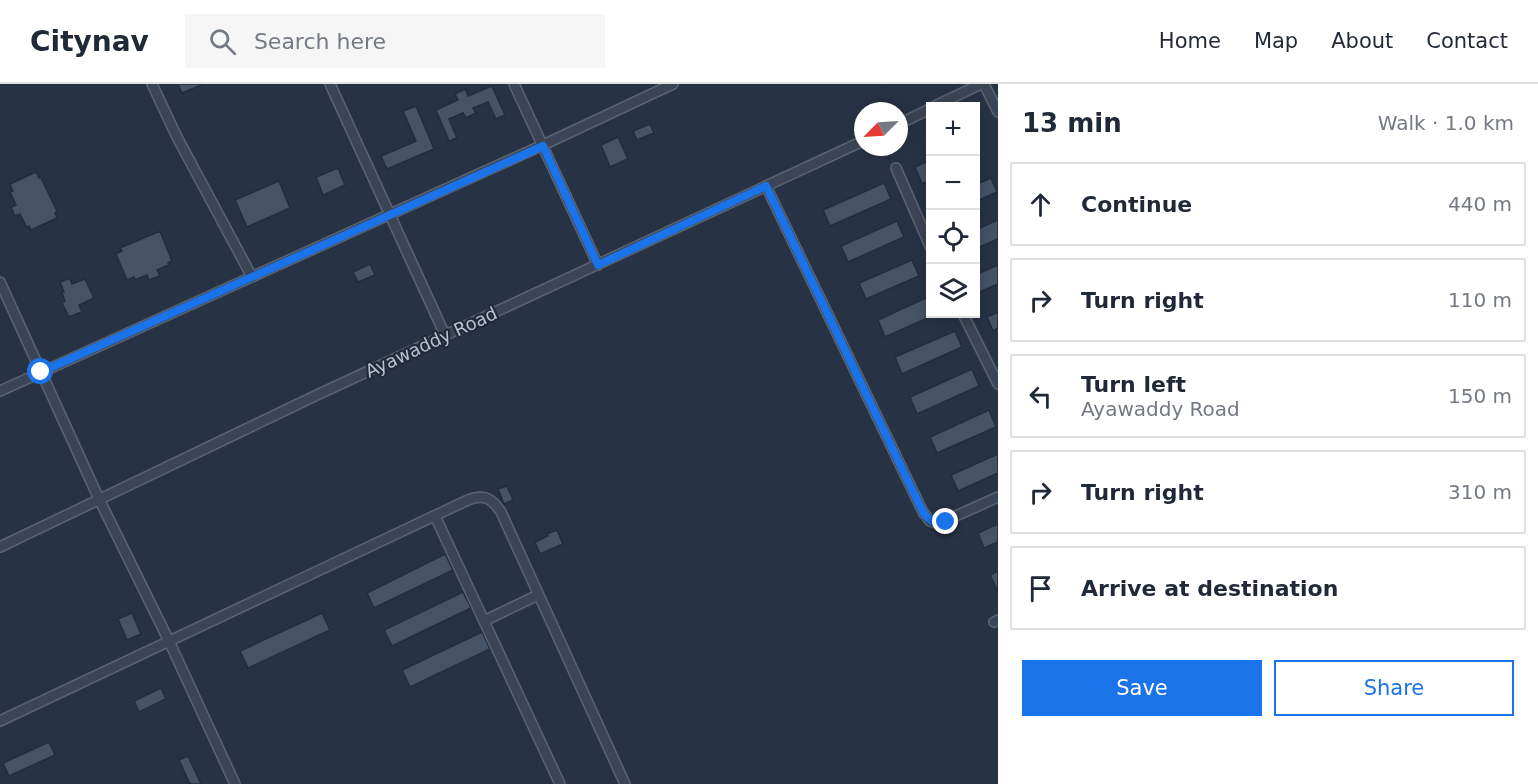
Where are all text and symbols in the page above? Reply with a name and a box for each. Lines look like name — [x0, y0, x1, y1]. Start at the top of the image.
search box — [185, 14, 605, 68]
text: Citynav — [30, 25, 149, 58]
icon: search — [206, 25, 239, 58]
text: Search here — [254, 29, 386, 54]
text: Home — [1159, 29, 1221, 53]
text: Map — [1254, 29, 1298, 53]
text: About — [1331, 29, 1393, 53]
text: Contact — [1426, 29, 1508, 53]
north arrow — [854, 102, 908, 156]
map controls — [926, 102, 980, 318]
button: + — [926, 102, 980, 156]
text: 13 min — [1022, 108, 1122, 138]
text: Walk · 1.0 km — [1378, 111, 1514, 135]
button: − — [926, 156, 980, 210]
icon: ahead — [1024, 188, 1057, 221]
text: Continue — [1081, 192, 1192, 217]
text: 440 m — [1448, 192, 1512, 216]
button: locate — [926, 210, 980, 264]
button: layers — [926, 264, 980, 318]
icon: right — [1024, 284, 1057, 317]
text: Turn right — [1081, 288, 1204, 313]
text: 110 m — [1448, 288, 1512, 312]
street label: Ayawaddy Road — [362, 302, 500, 382]
route start — [27, 358, 53, 384]
text: Turn left — [1081, 372, 1186, 397]
icon: left — [1024, 380, 1057, 413]
text: 150 m — [1448, 384, 1512, 408]
text: Ayawaddy Road — [1081, 397, 1240, 421]
icon: right — [1024, 476, 1057, 509]
text: Turn right — [1081, 480, 1204, 505]
text: 310 m — [1448, 480, 1512, 504]
route end — [932, 508, 958, 534]
icon: arrive — [1024, 572, 1057, 605]
text: Arrive at destination — [1081, 576, 1338, 601]
button: Save — [1022, 660, 1262, 716]
button: Share — [1274, 660, 1514, 716]

